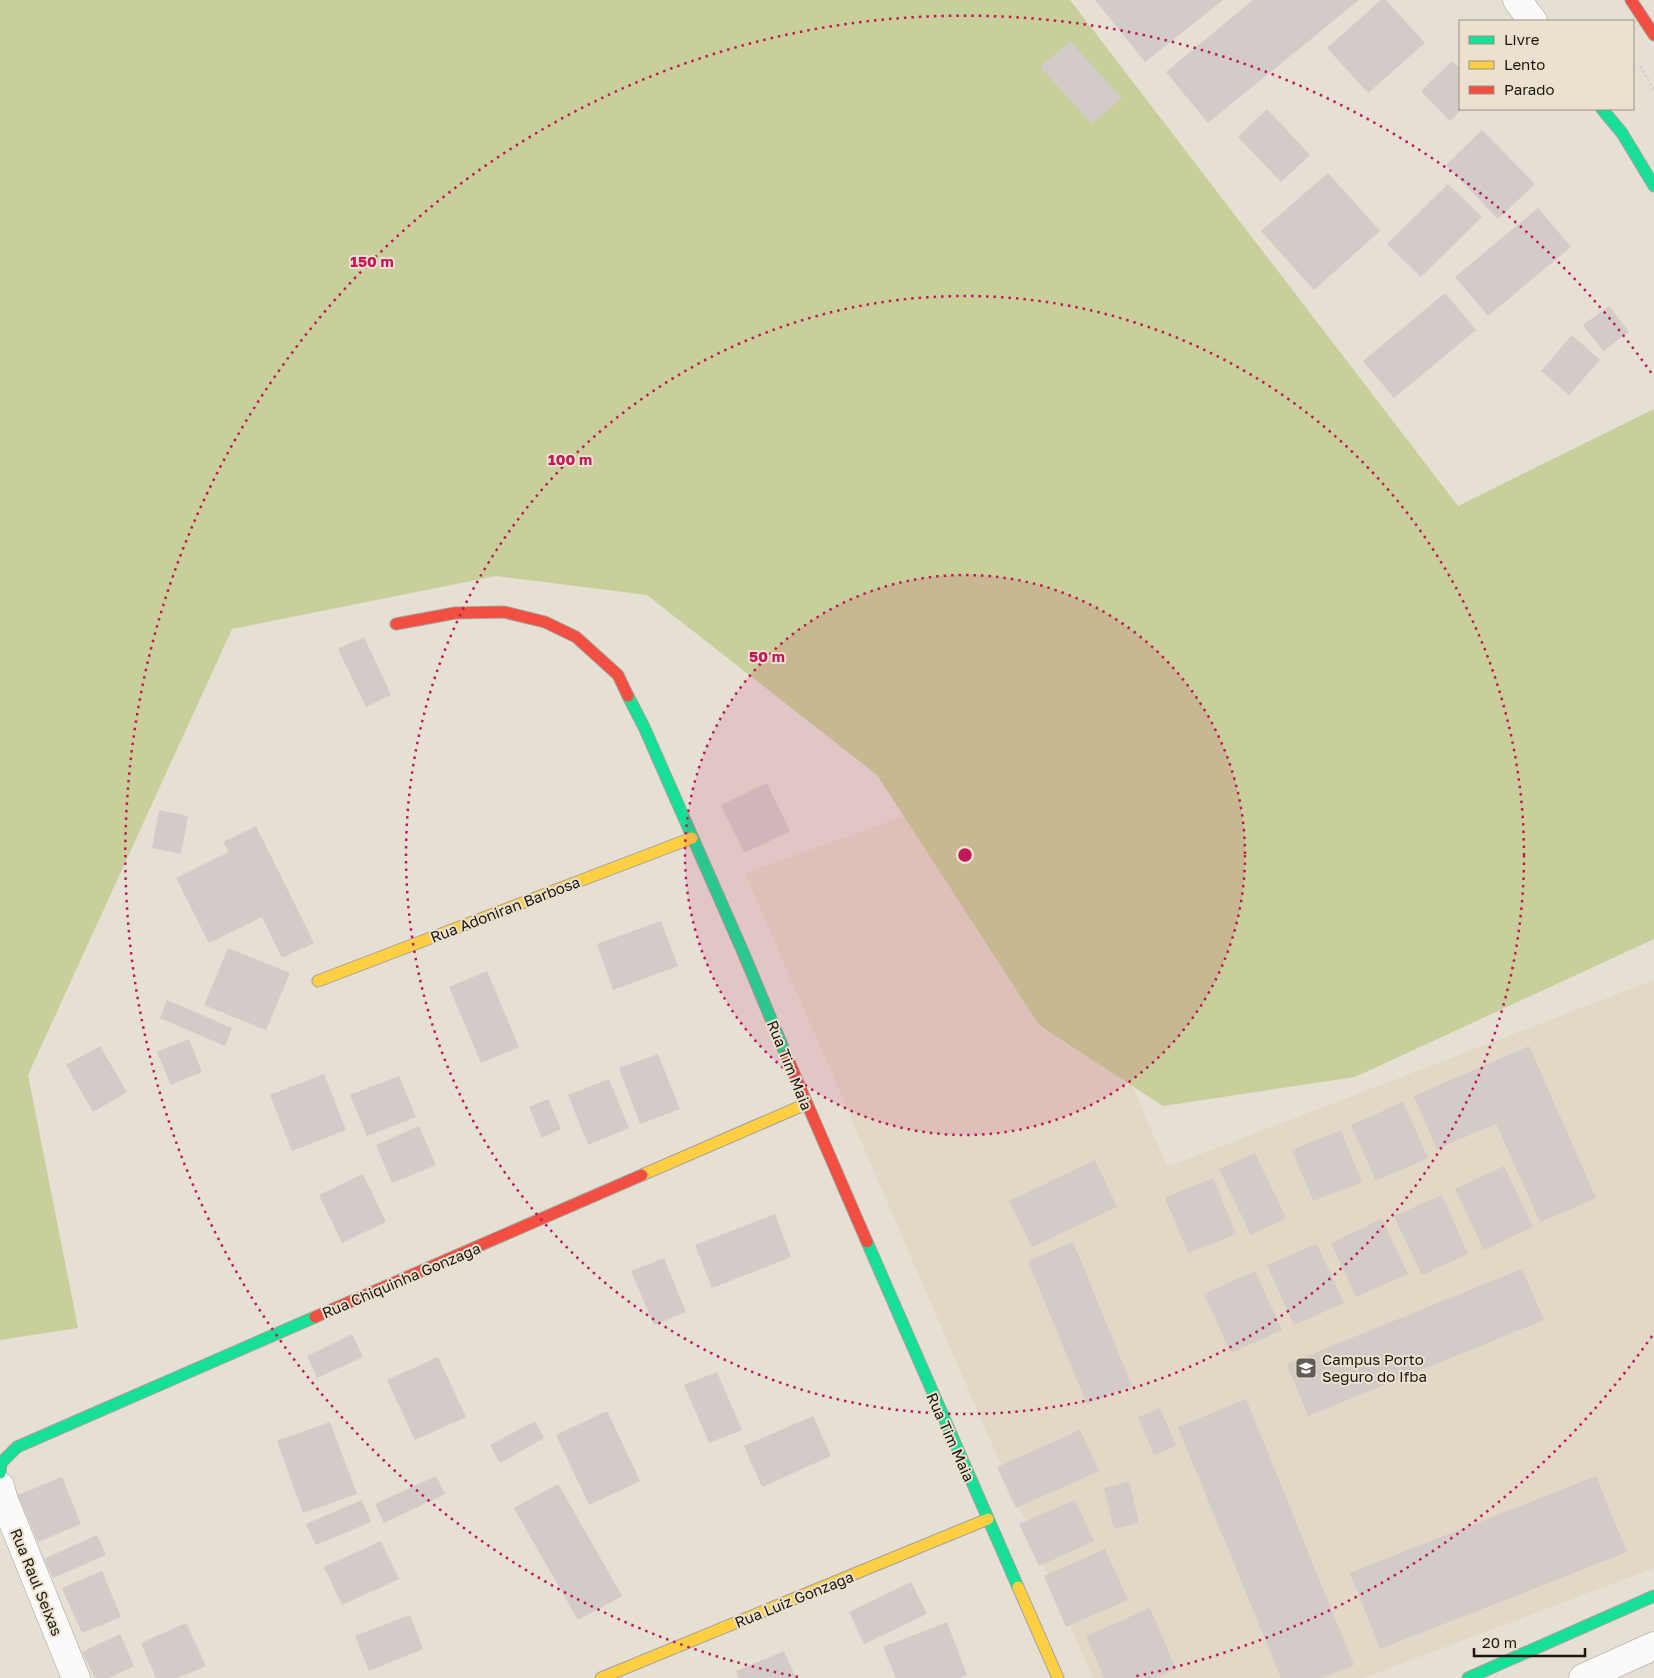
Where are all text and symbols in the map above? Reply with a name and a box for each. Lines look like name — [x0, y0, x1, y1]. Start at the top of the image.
legend — [1459, 20, 1634, 110]
text: Livre — [1504, 30, 1540, 48]
text: Lento — [1504, 55, 1545, 73]
text: Parado — [1504, 80, 1555, 98]
text: 150 m — [350, 252, 394, 270]
text: 100 m — [548, 450, 592, 468]
text: 50 m — [749, 647, 785, 665]
centre of rings — [956, 846, 974, 864]
street label: Rua Adoniran Barbosa — [428, 872, 582, 946]
street label: Rua Tim Maia — [764, 1017, 816, 1113]
street label: Rua Chiquinha Gonzaga — [319, 1238, 483, 1322]
place label: Campus Porto Seguro do Ifba — [1322, 1350, 1427, 1385]
school or university icon: Campus Porto Seguro do Ifba — [1294, 1356, 1318, 1380]
street label: Rua Tim Maia — [923, 1390, 979, 1484]
street label: Rua Raul Seixas — [7, 1526, 67, 1638]
street label: Rua Luiz Gonzaga — [732, 1567, 856, 1631]
scale bar — [1474, 1626, 1585, 1658]
text: 20 m — [1482, 1633, 1517, 1651]

